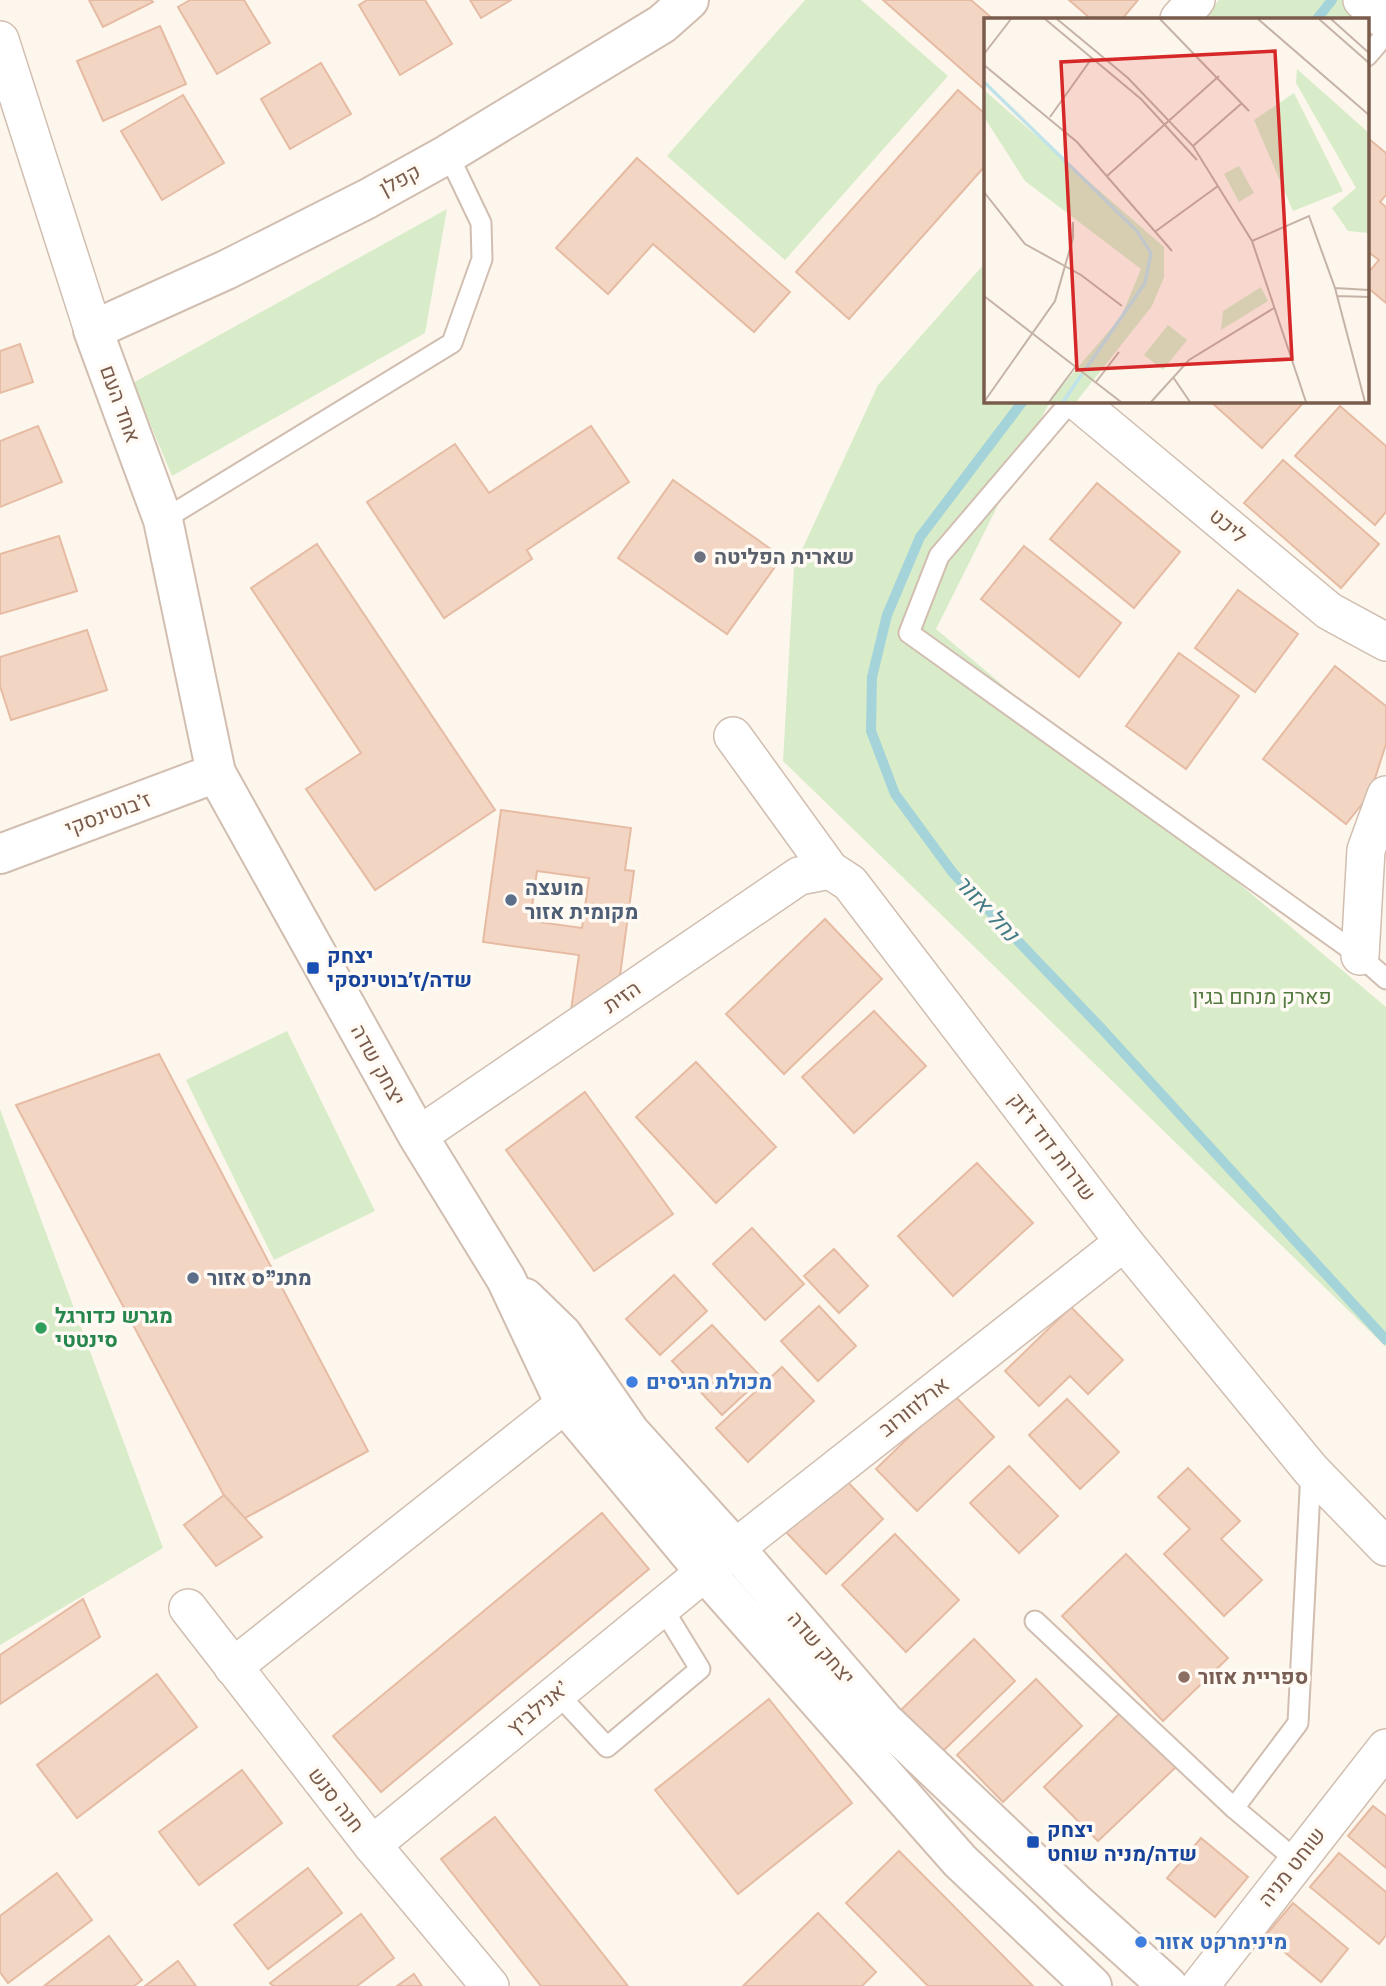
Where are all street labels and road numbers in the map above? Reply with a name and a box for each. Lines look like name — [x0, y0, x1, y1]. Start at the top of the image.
street label: קפלן — [374, 158, 425, 202]
street label: אחד העם — [94, 361, 147, 446]
street label: ליכט — [1204, 502, 1253, 549]
street label: ז'בוטינסקי — [61, 786, 155, 842]
street label: הזית — [598, 974, 646, 1019]
street label: יצחק שדה — [345, 1019, 412, 1110]
street label: שדרות דוד ז'זק — [1003, 1087, 1102, 1206]
street label: ארלוזורוב — [873, 1371, 954, 1442]
street label: יצחק שדה — [782, 1605, 861, 1690]
street label: אנילביץ' — [501, 1674, 574, 1741]
street label: חנה סנש — [302, 1762, 370, 1838]
street label: שוחט מניה — [1252, 1822, 1331, 1912]

